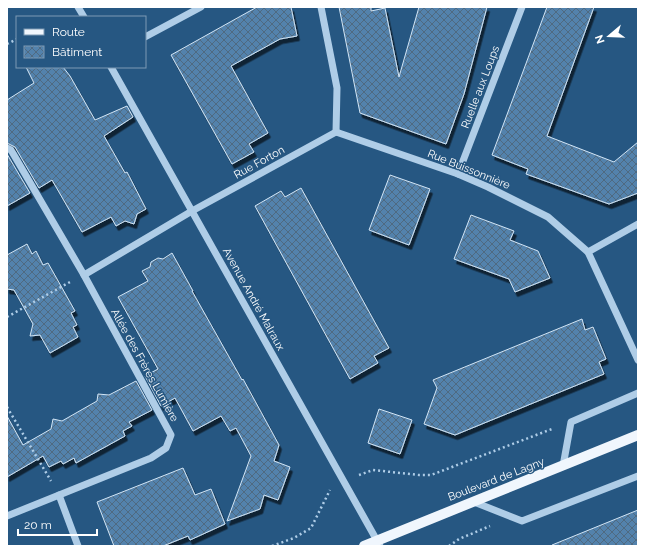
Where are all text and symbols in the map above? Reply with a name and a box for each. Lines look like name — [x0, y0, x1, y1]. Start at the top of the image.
legend — [16, 16, 146, 68]
north arrow — [589, 16, 629, 56]
text: Route — [52, 25, 85, 39]
text: N — [593, 33, 608, 45]
street label: Ruelle aux Loups — [459, 44, 502, 130]
text: Bâtiment — [52, 45, 102, 59]
street label: Rue Forton — [232, 143, 287, 182]
street label: Rue Buissonnière — [426, 147, 513, 192]
street label: Avenue André Malraux — [220, 246, 287, 353]
street label: Allée des Frères Lumière — [108, 307, 181, 424]
street label: Boulevard de Lagny — [446, 455, 546, 504]
scale bar — [18, 511, 97, 537]
text: 20 m — [24, 518, 52, 532]

